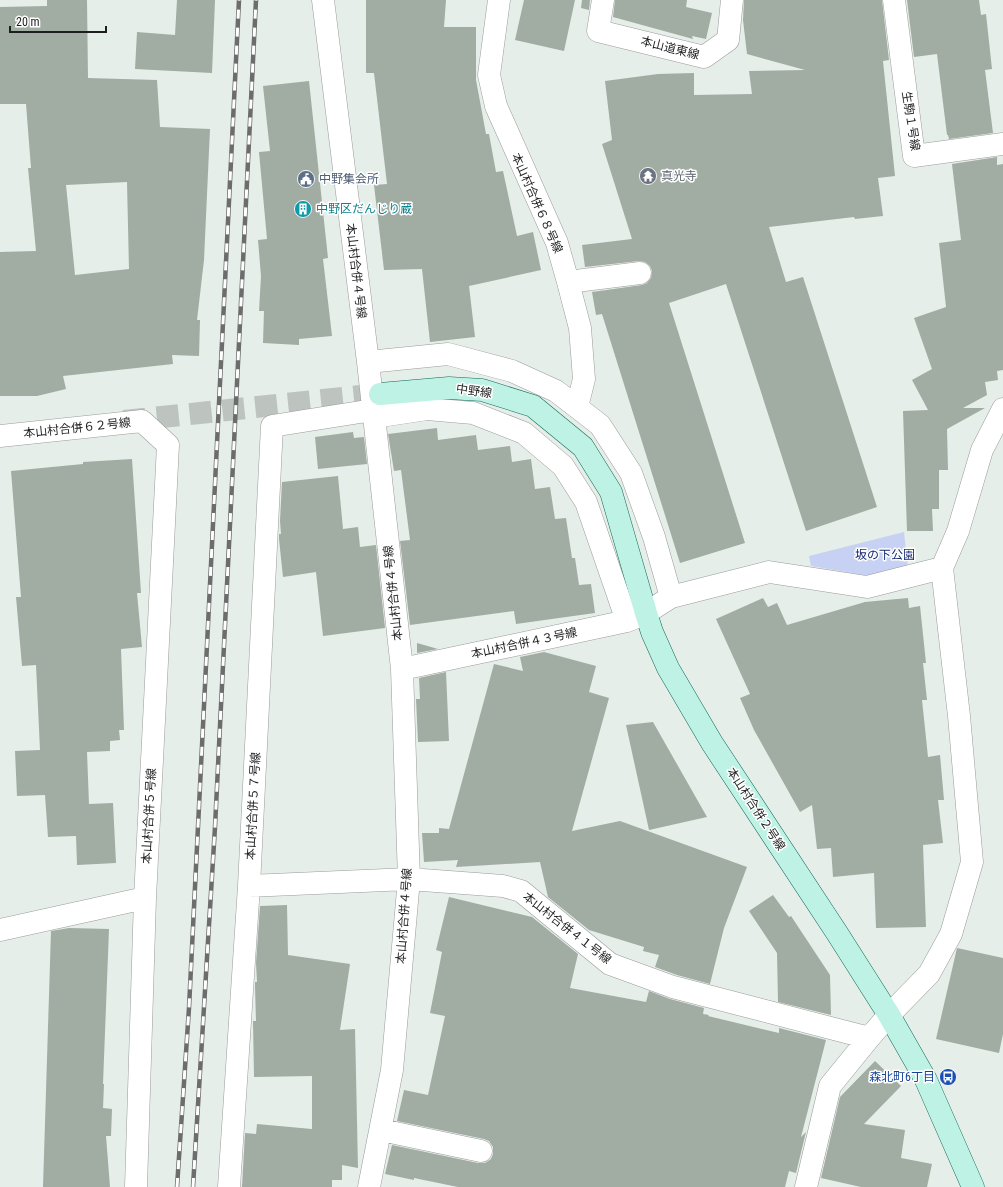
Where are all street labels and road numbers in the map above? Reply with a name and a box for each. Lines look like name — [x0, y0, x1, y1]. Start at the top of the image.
street label: 本山道東線 — [639, 34, 701, 62]
street label: 生駒１号線 — [899, 90, 923, 152]
street label: 本山村合併６８号線 — [509, 151, 565, 255]
street label: 本山村合併４号線 — [343, 222, 369, 320]
street label: 中野線 — [455, 382, 493, 400]
street label: 本山村合併６２号線 — [23, 415, 131, 441]
street label: 本山村合併４号線 — [381, 545, 405, 641]
street label: 本山村合併４３号線 — [470, 625, 578, 661]
street label: 本山村合併５７号線 — [243, 752, 263, 860]
street label: 本山村合併２号線 — [724, 765, 788, 853]
street label: 本山村合併５号線 — [139, 768, 159, 864]
street label: 本山村合併４号線 — [394, 868, 414, 964]
street label: 本山村合併４１号線 — [520, 889, 614, 967]

